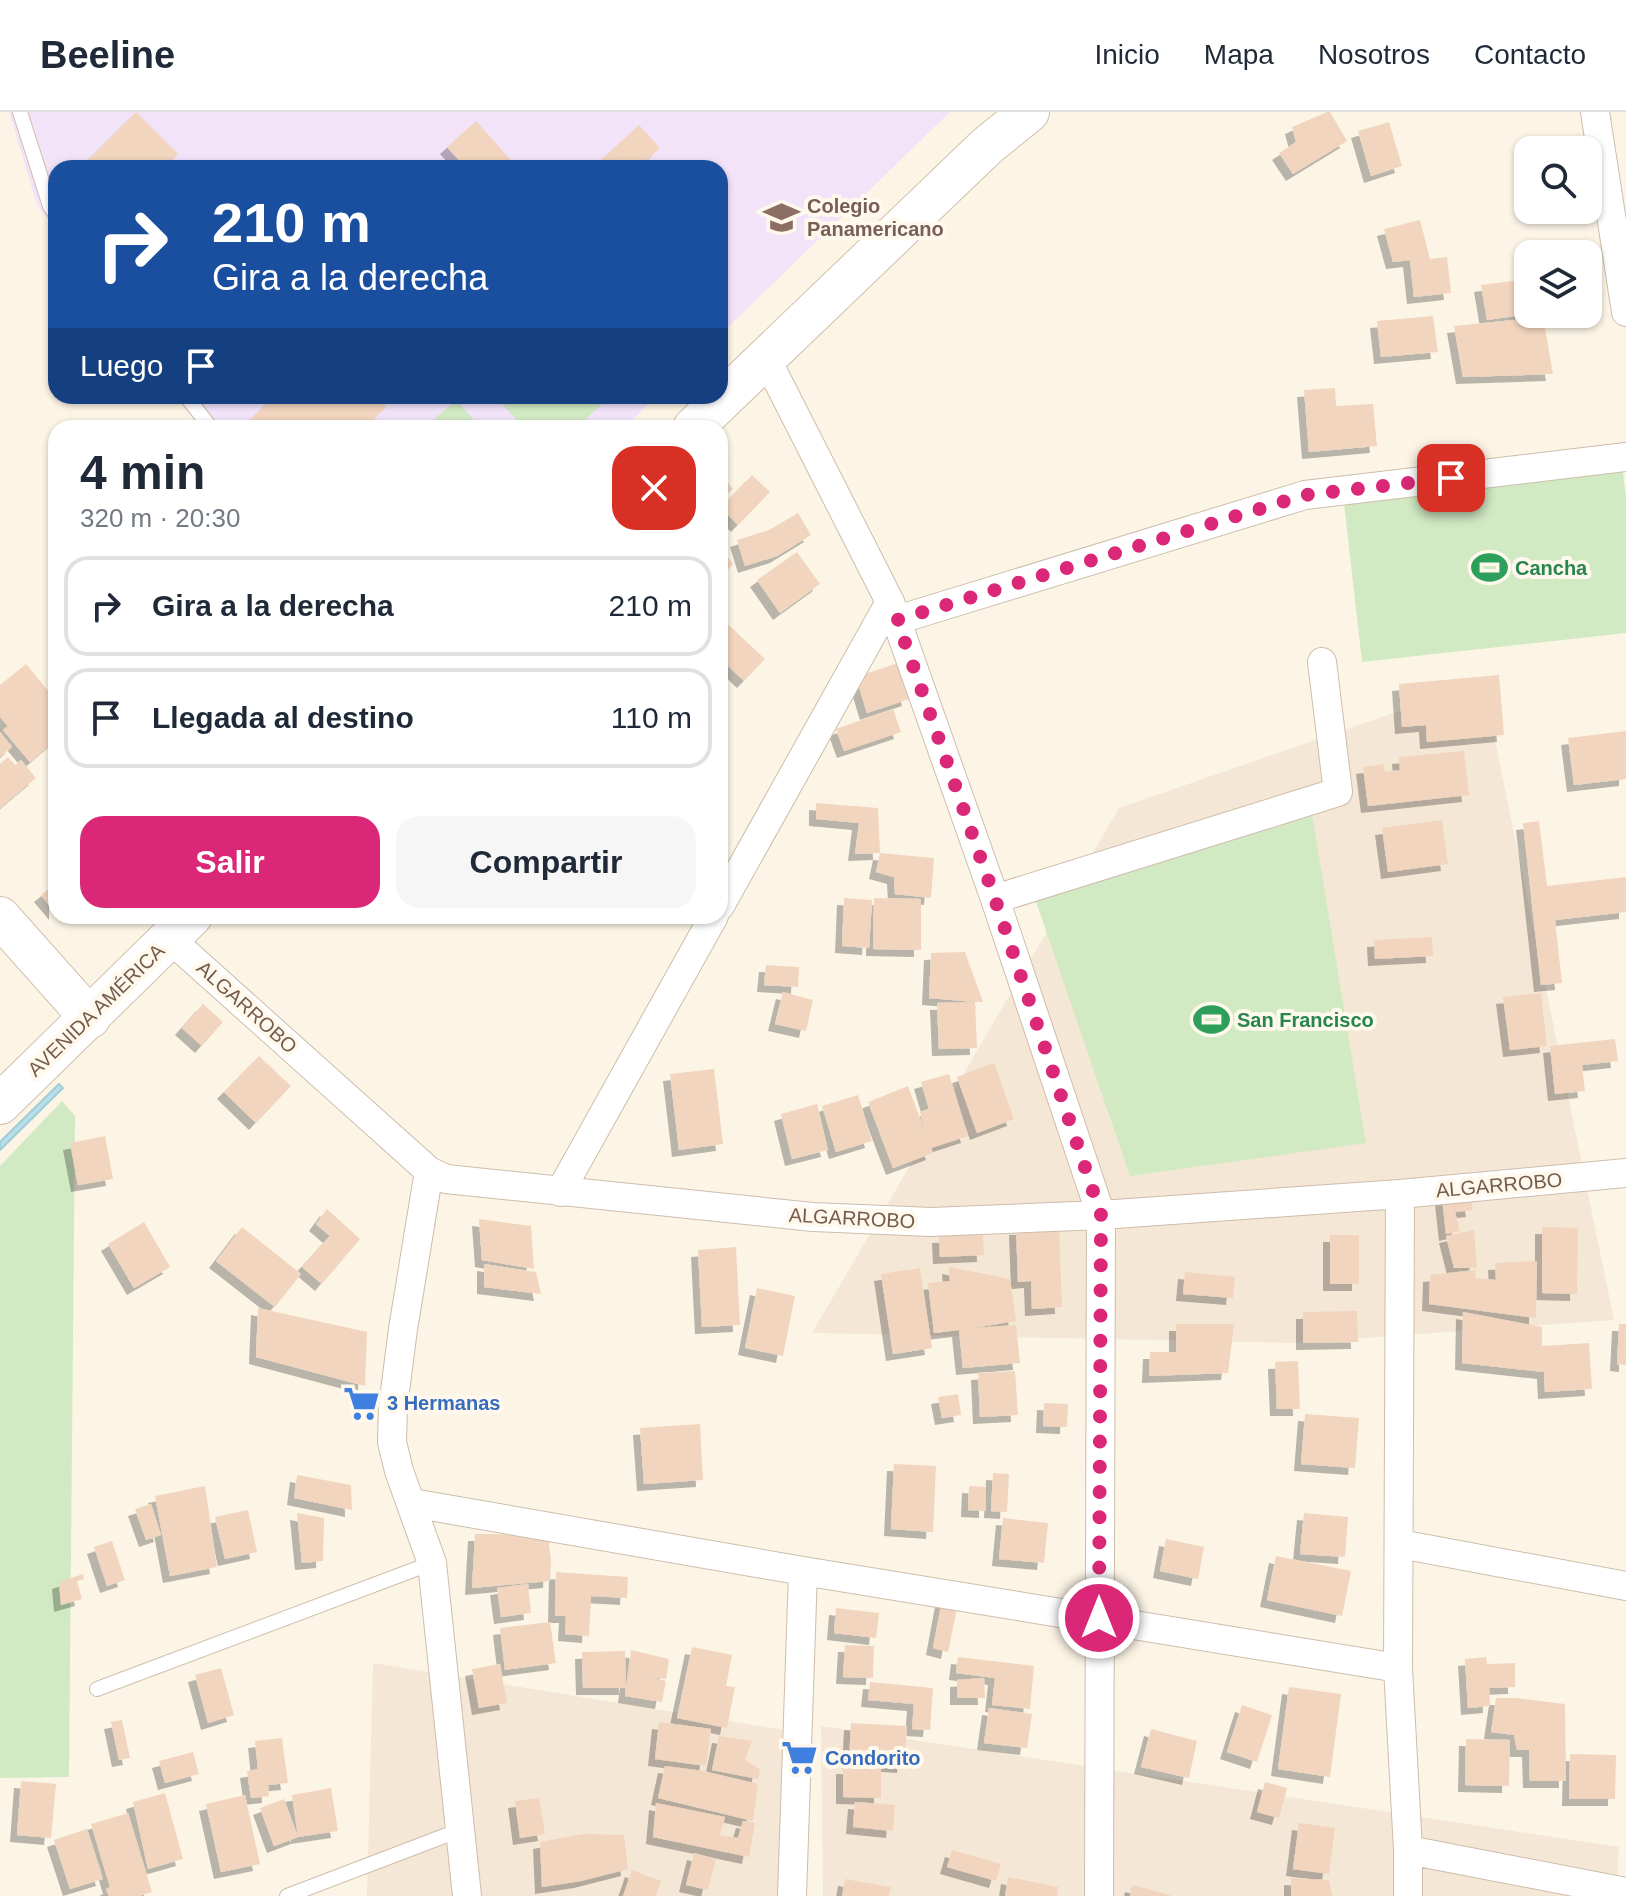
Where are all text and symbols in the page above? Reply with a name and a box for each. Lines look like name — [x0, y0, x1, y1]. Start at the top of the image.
text: Beeline — [40, 34, 175, 76]
text: Inicio — [1094, 39, 1160, 70]
text: Mapa — [1204, 39, 1274, 70]
text: Nosotros — [1318, 39, 1430, 70]
text: Contacto — [1474, 39, 1586, 70]
map controls — [1514, 136, 1602, 328]
button: search — [1514, 136, 1602, 224]
text: 210 m — [212, 191, 371, 254]
icon: right — [80, 192, 184, 296]
place label: Colegio Panamericano — [807, 195, 944, 240]
school or university icon: Colegio Panamericano — [762, 198, 800, 236]
button: layers — [1514, 240, 1602, 328]
text: Gira a la derecha — [212, 257, 488, 298]
icon: arrive — [179, 344, 223, 388]
text: Luego — [80, 349, 163, 382]
pin — [1417, 444, 1485, 512]
text: 4 min — [80, 446, 205, 499]
button: close — [612, 446, 696, 530]
icon: arrive — [1429, 456, 1473, 500]
text: 320 m · 20:30 — [80, 503, 240, 533]
sports icon: Cancha — [1470, 549, 1508, 587]
place label: Cancha — [1515, 557, 1588, 579]
icon: right — [84, 584, 128, 628]
text: Gira a la derecha — [152, 589, 394, 622]
text: 210 m — [609, 589, 692, 622]
icon: arrive — [84, 696, 128, 740]
text: Llegada al destino — [152, 701, 414, 734]
text: 110 m — [611, 701, 692, 734]
button: Salir — [80, 816, 380, 908]
button: Compartir — [396, 816, 696, 908]
street label: AVENIDA AMÉRICA — [23, 939, 169, 1081]
street label: ALGARROBO — [193, 956, 301, 1058]
sports icon: San Francisco — [1192, 1001, 1230, 1039]
place label: San Francisco — [1237, 1009, 1374, 1031]
street label: ALGARROBO — [1435, 1169, 1563, 1201]
street label: ALGARROBO — [788, 1204, 916, 1232]
supermarket icon: 3 Hermanas — [342, 1384, 380, 1422]
place label: 3 Hermanas — [387, 1392, 500, 1414]
position arrow — [1057, 1576, 1141, 1660]
supermarket icon: Condorito — [780, 1739, 818, 1777]
place label: Condorito — [825, 1747, 921, 1769]

